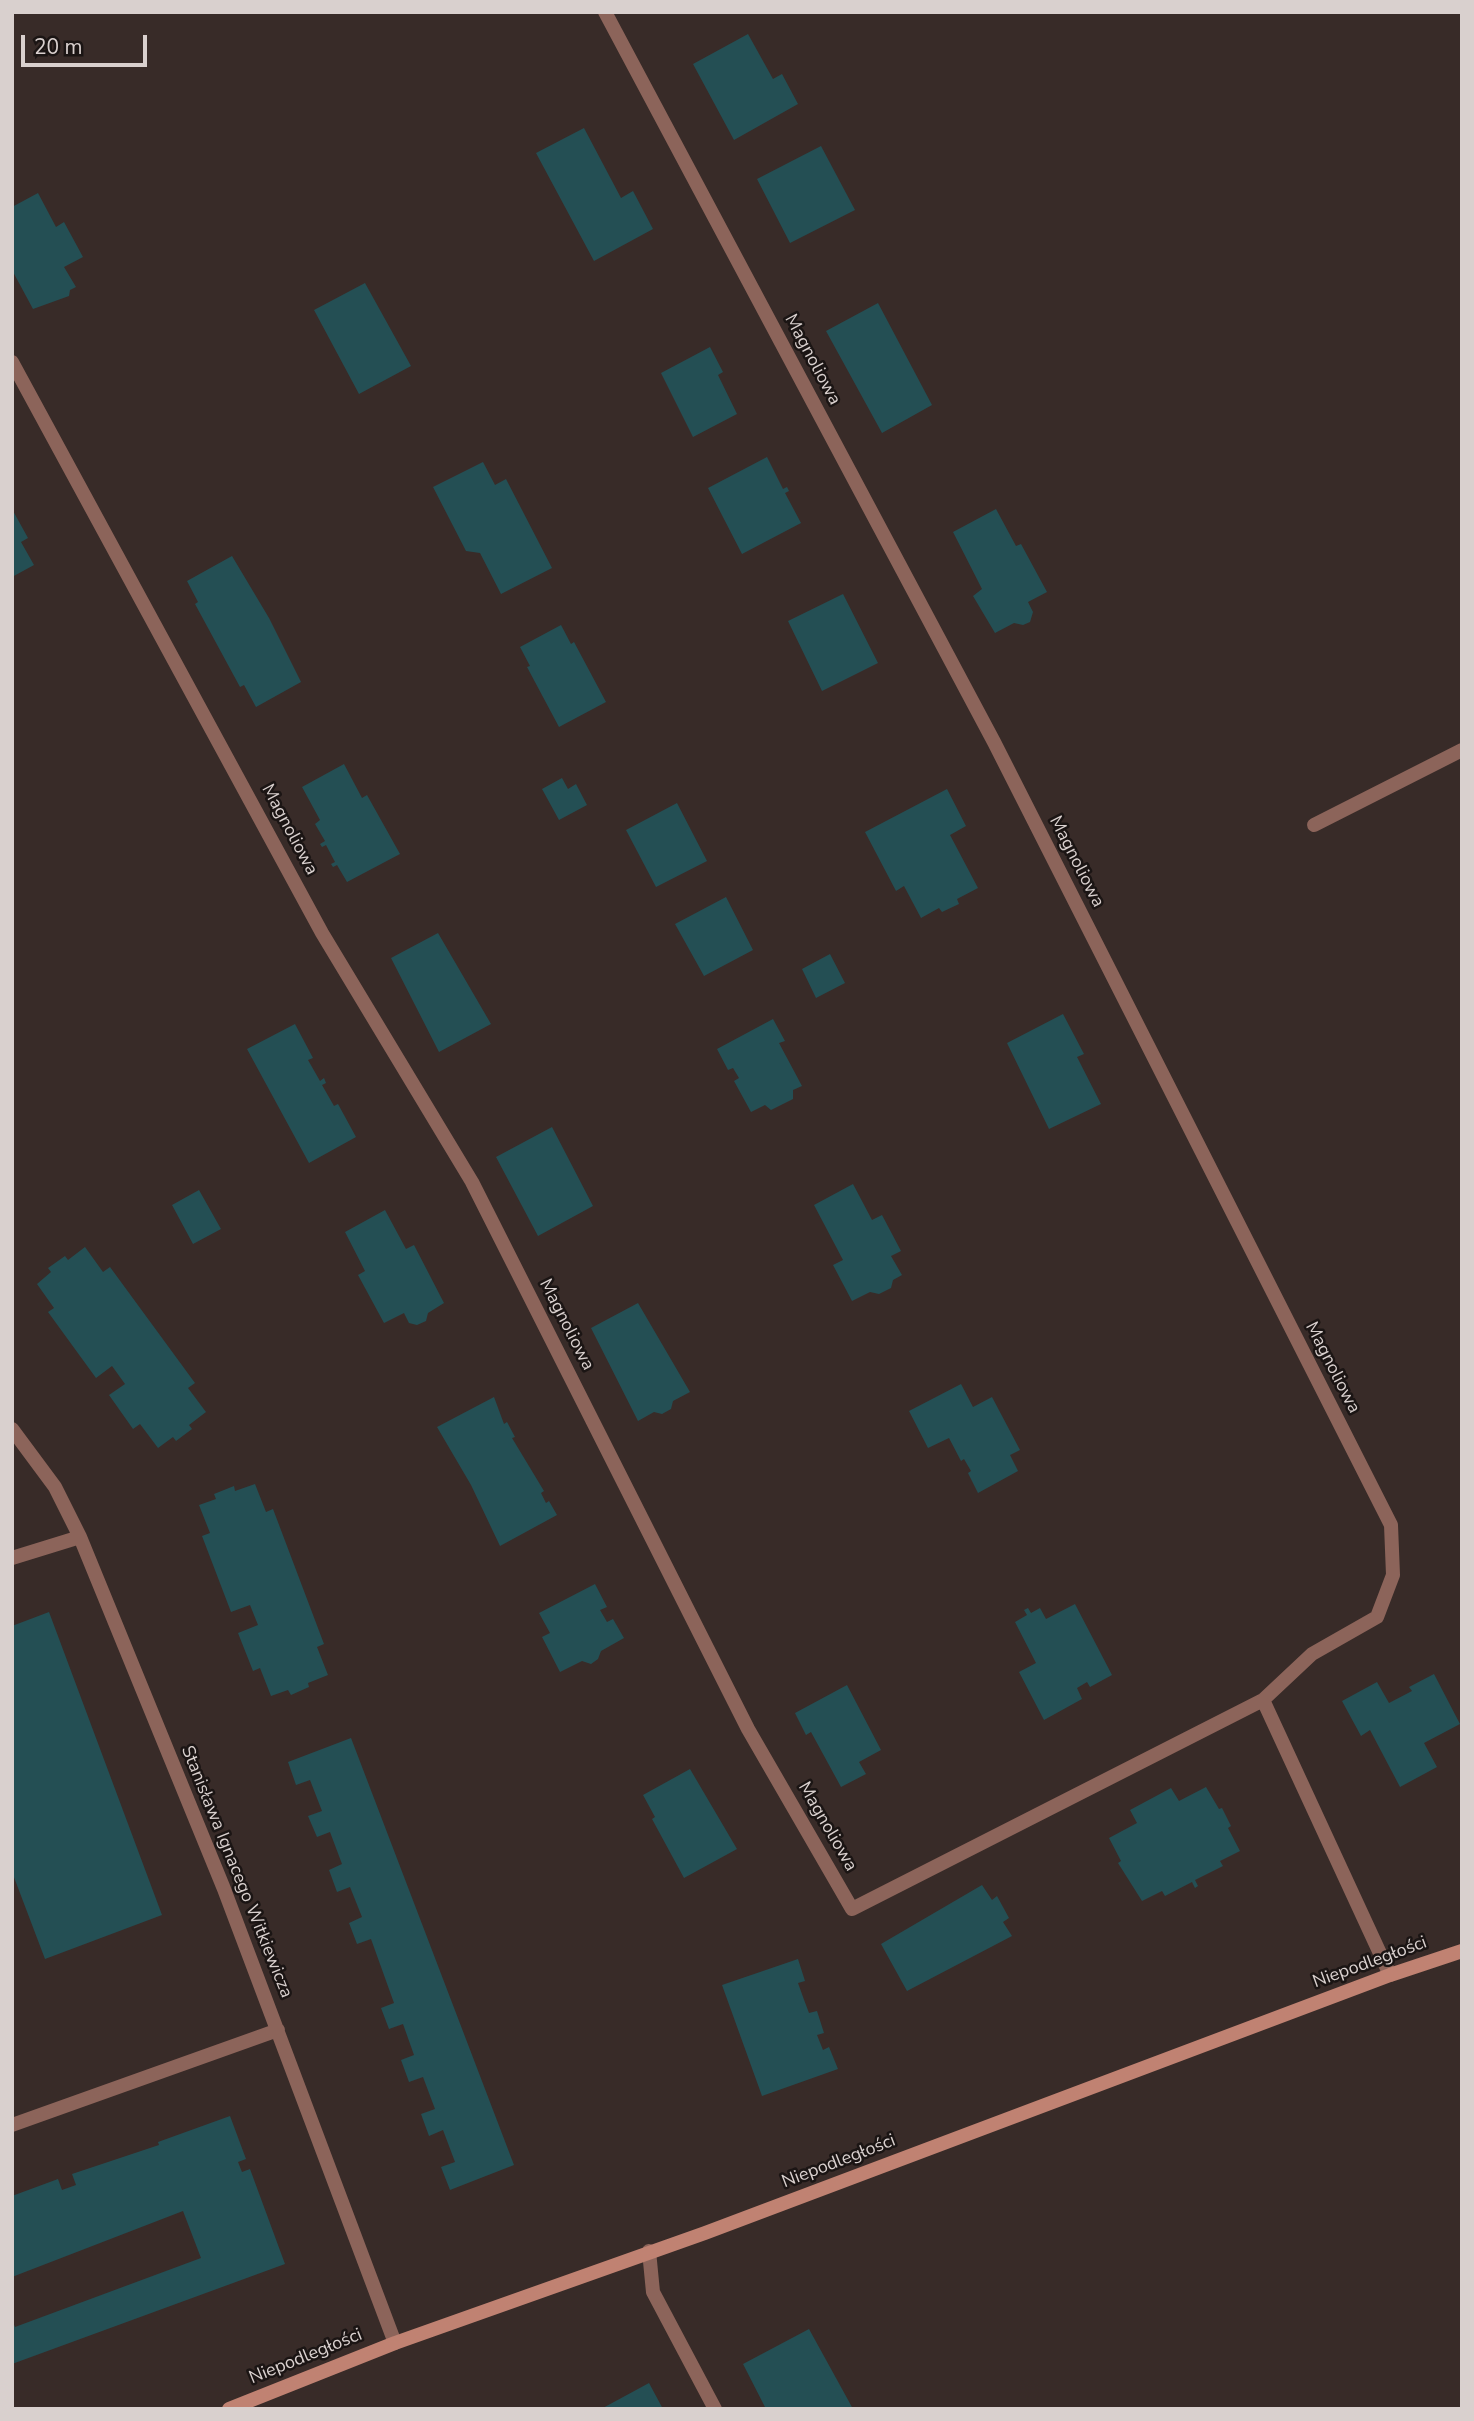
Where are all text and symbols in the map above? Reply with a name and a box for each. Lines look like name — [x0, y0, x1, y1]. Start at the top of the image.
scale bar — [24, 21, 150, 65]
text: 20 m — [34, 33, 83, 61]
street label: Magnoliowa — [779, 311, 845, 409]
street label: Magnoliowa — [256, 781, 322, 879]
street label: Magnoliowa — [1044, 813, 1108, 911]
street label: Magnoliowa — [534, 1276, 598, 1374]
street label: Magnoliowa — [1300, 1319, 1364, 1417]
street label: Stanisława Ignacego Witkiewicza — [175, 1743, 297, 2001]
street label: Magnoliowa — [793, 1778, 861, 1876]
street label: Niepodległości — [1310, 1932, 1430, 1994]
street label: Niepodległości — [779, 2130, 899, 2194]
street label: Niepodległości — [246, 2325, 366, 2389]

